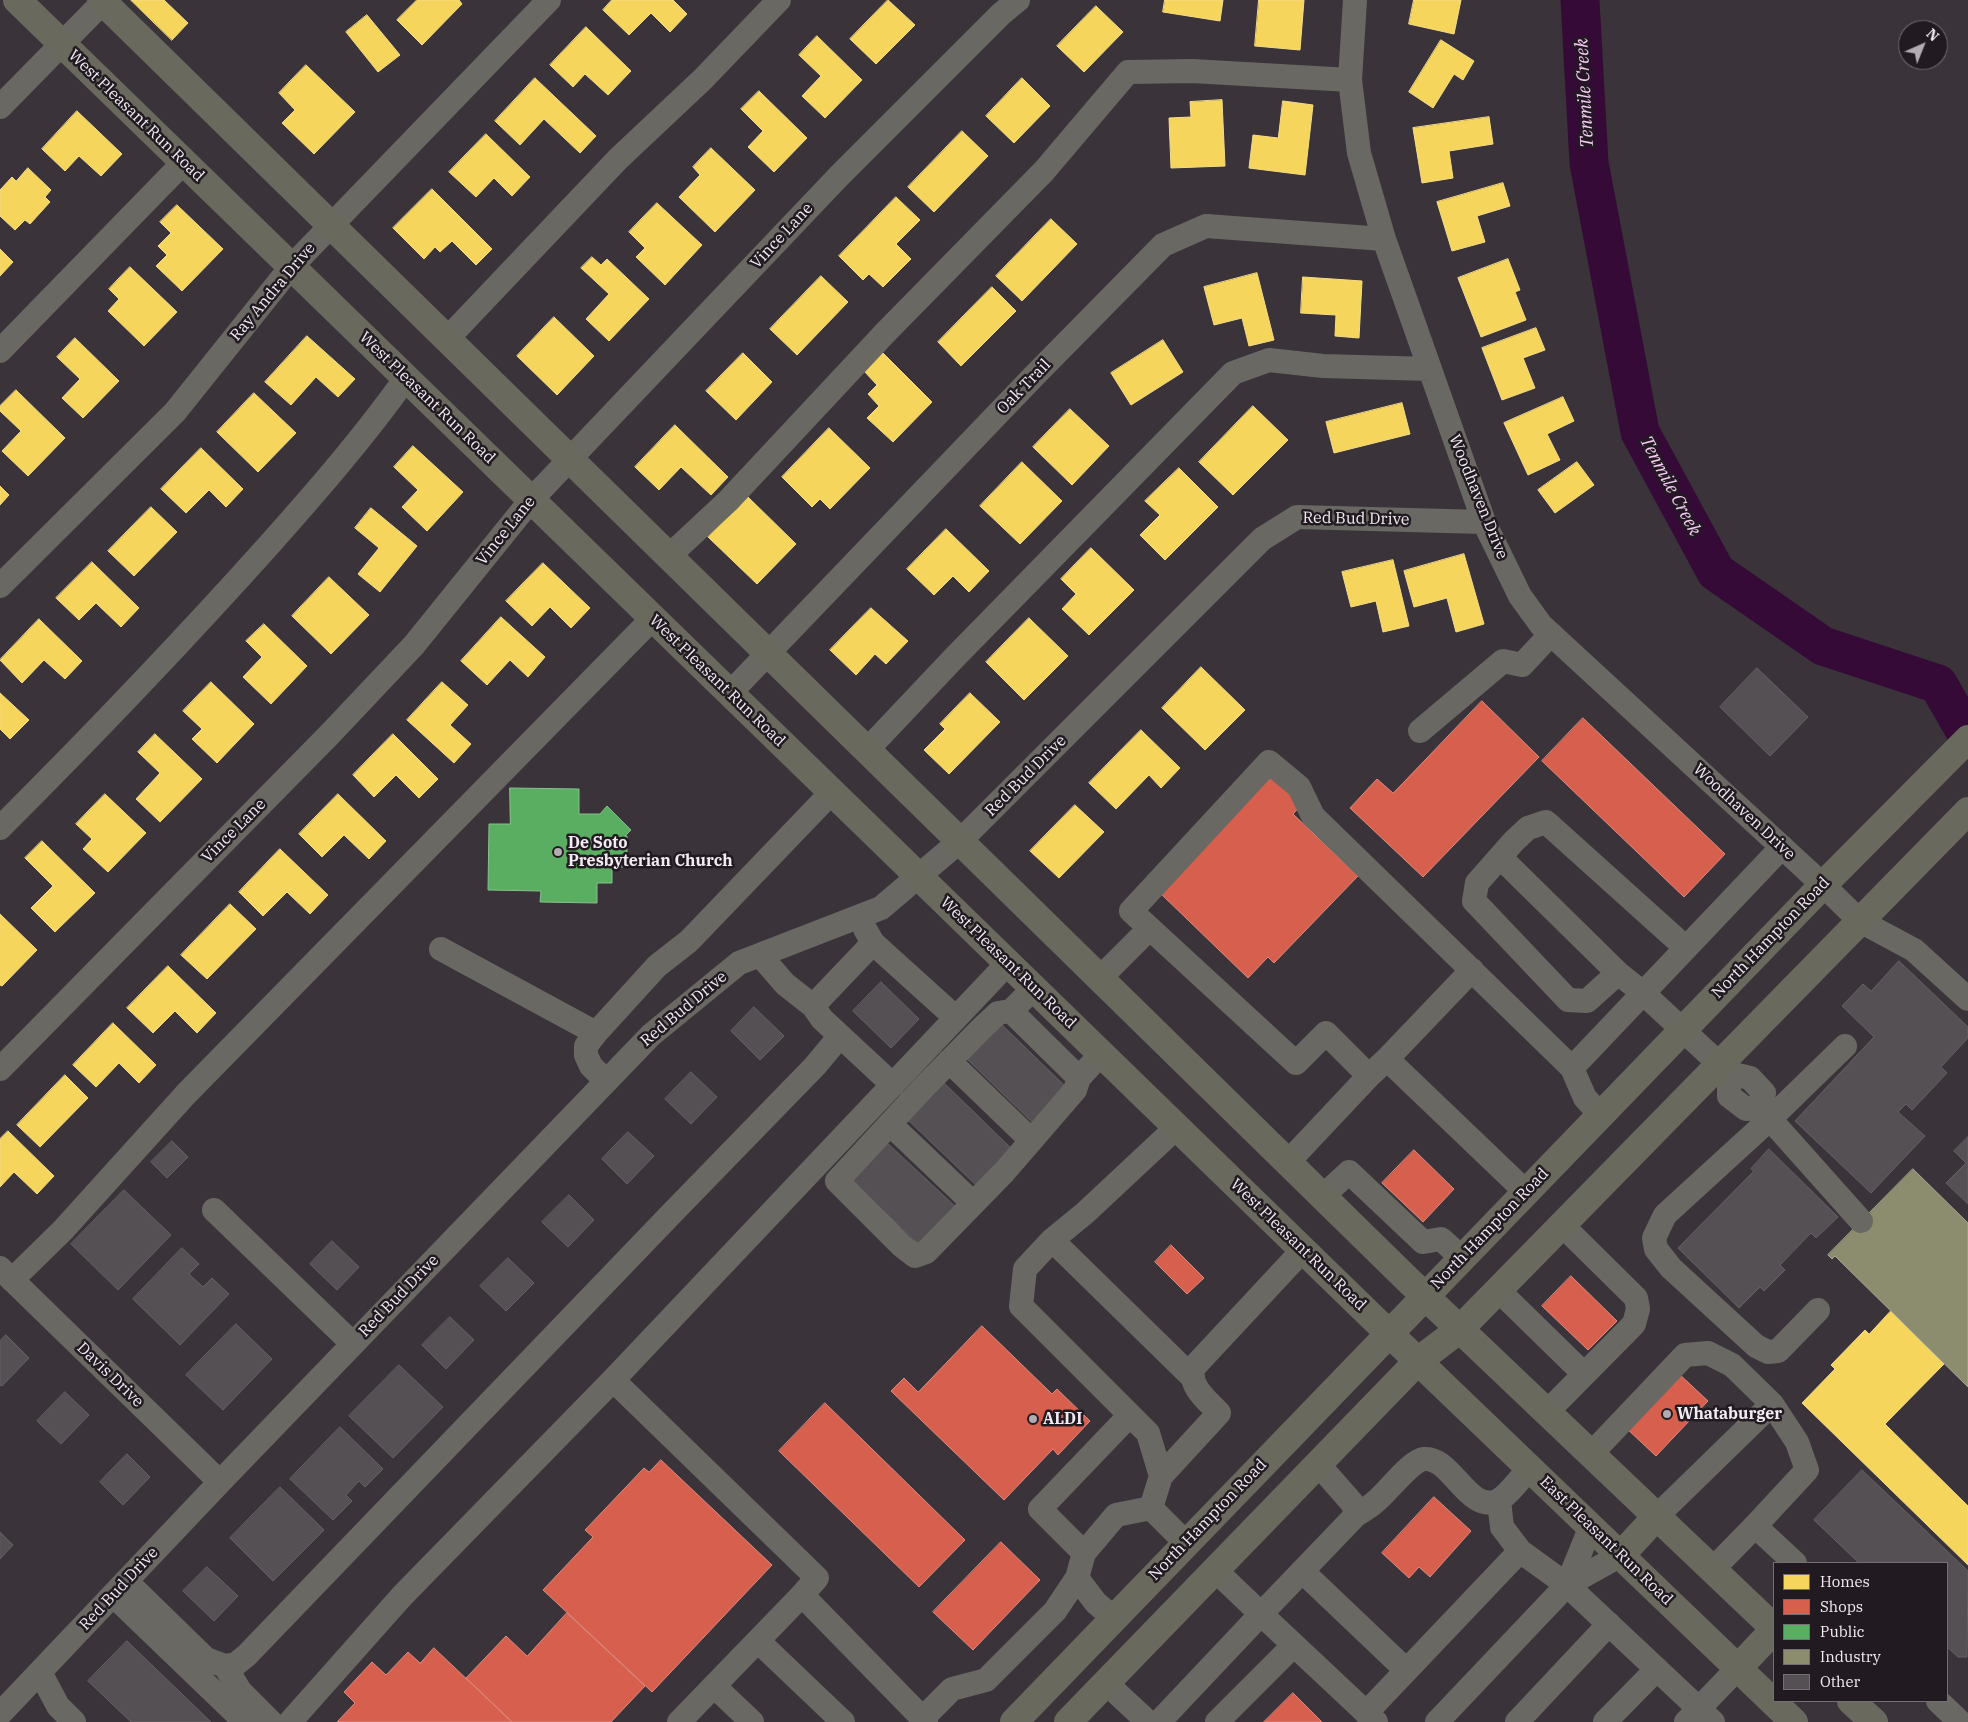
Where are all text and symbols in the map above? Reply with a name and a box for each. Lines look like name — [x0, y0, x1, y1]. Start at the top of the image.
north arrow — [1898, 20, 1948, 70]
text: N — [1922, 25, 1943, 45]
water label: Tenmile Creek — [1571, 38, 1599, 148]
street label: West Pleasant Run Road — [64, 46, 208, 186]
street label: Vince Lane — [747, 199, 817, 273]
street label: Ray Andra Drive — [226, 239, 320, 345]
street label: West Pleasant Run Road — [355, 328, 499, 468]
street label: Oak Trail — [993, 355, 1055, 419]
street label: Woodhaven Drive — [1444, 432, 1512, 562]
water label: Tenmile Creek — [1635, 432, 1705, 540]
street label: Vince Lane — [472, 493, 540, 569]
street label: Red Bud Drive — [1302, 508, 1410, 530]
street label: West Pleasant Run Road — [645, 611, 789, 751]
street label: Red Bud Drive — [981, 731, 1071, 821]
street label: Woodhaven Drive — [1689, 760, 1799, 864]
street label: Vince Lane — [198, 795, 270, 867]
place label: De Soto Presbyterian Church — [568, 833, 733, 871]
marker: De Soto Presbyterian Church — [552, 846, 564, 858]
street label: North Hampton Road — [1708, 873, 1834, 1003]
street label: West Pleasant Run Road — [936, 893, 1080, 1033]
street label: Red Bud Drive — [637, 967, 731, 1051]
street label: North Hampton Road — [1427, 1164, 1553, 1294]
street label: West Pleasant Run Road — [1226, 1175, 1370, 1315]
street label: Red Bud Drive — [355, 1251, 443, 1341]
street label: Davis Drive — [73, 1338, 147, 1412]
place label: Whataburger — [1677, 1404, 1782, 1424]
marker: Whataburger — [1661, 1408, 1673, 1420]
place label: ALDI — [1043, 1409, 1082, 1429]
marker: ALDI — [1027, 1413, 1039, 1425]
street label: North Hampton Road — [1145, 1455, 1271, 1585]
street label: East Pleasant Run Road — [1536, 1473, 1676, 1609]
street label: Red Bud Drive — [76, 1543, 162, 1635]
legend — [1773, 1562, 1948, 1702]
text: Homes — [1820, 1572, 1870, 1591]
text: Shops — [1820, 1597, 1863, 1616]
text: Public — [1820, 1622, 1865, 1641]
text: Industry — [1820, 1647, 1881, 1666]
text: Other — [1820, 1672, 1860, 1691]

